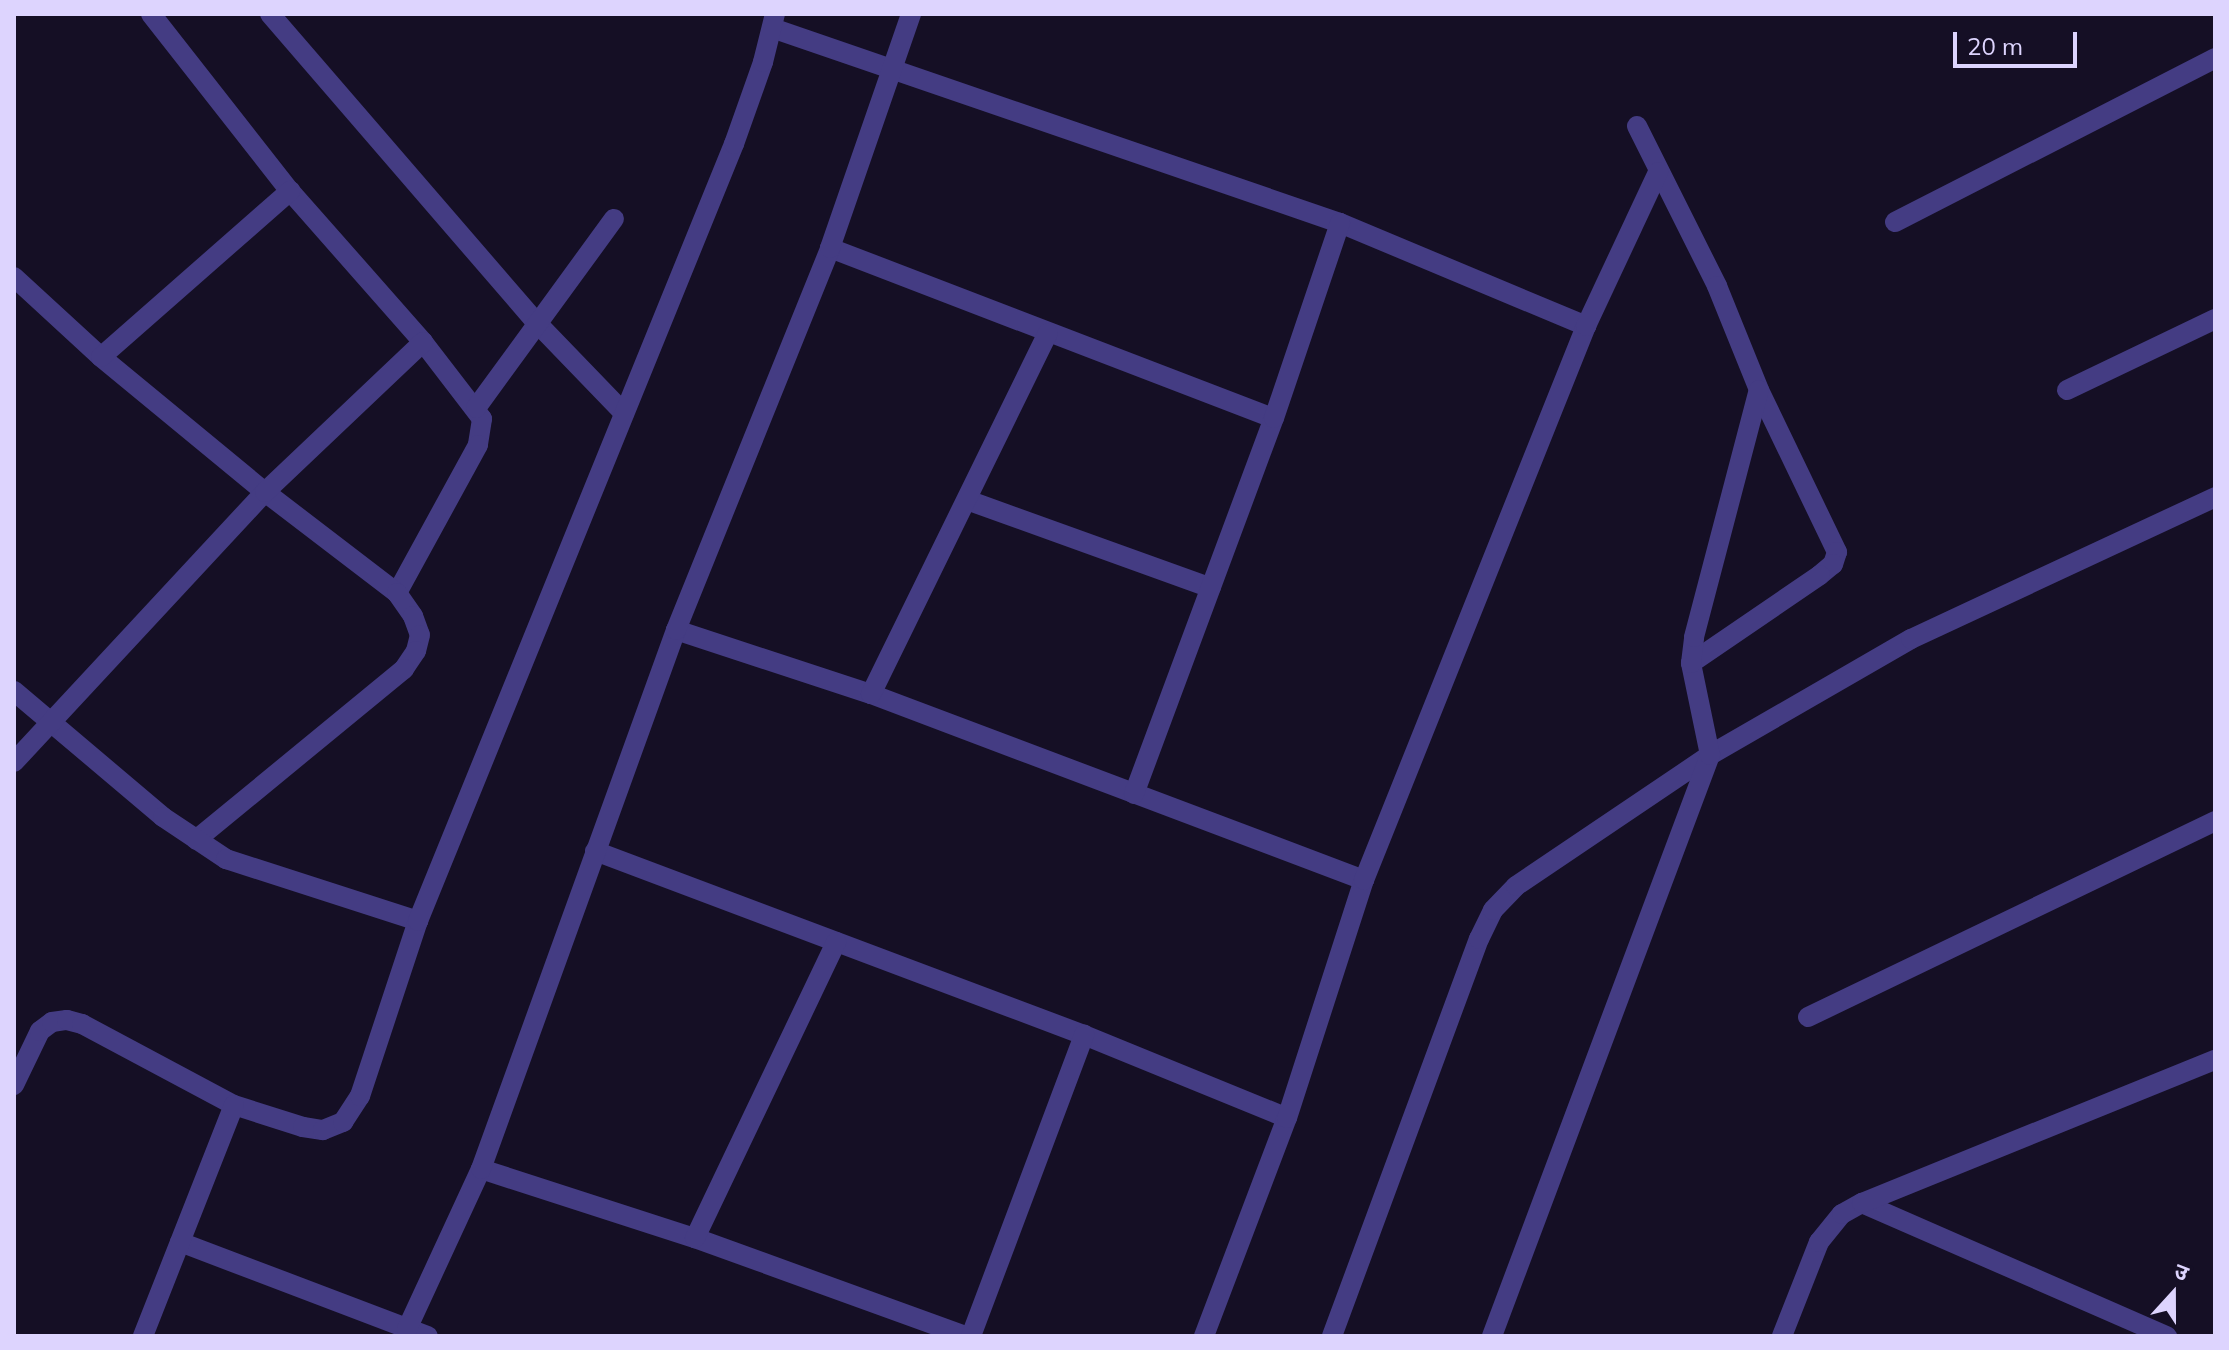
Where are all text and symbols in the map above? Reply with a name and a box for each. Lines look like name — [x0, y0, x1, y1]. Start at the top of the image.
scale bar — [1957, 16, 2081, 66]
text: 20 m — [1967, 31, 2023, 61]
north arrow — [2133, 1254, 2213, 1334]
text: उ — [2171, 1256, 2193, 1287]

